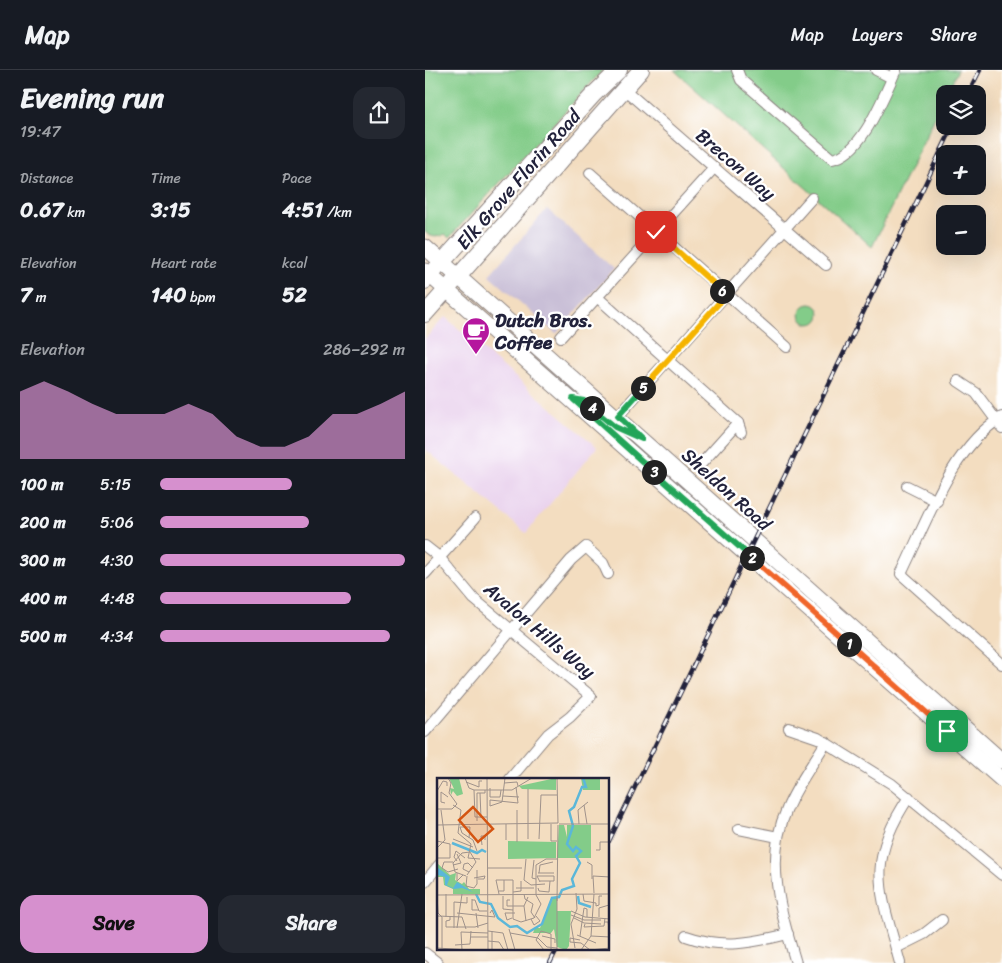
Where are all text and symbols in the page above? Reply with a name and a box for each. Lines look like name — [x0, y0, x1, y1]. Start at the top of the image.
text: Map — [25, 14, 69, 56]
text: Map — [791, 19, 824, 51]
text: Layers — [852, 19, 903, 51]
text: Share — [931, 19, 977, 51]
text: Evening run — [20, 73, 164, 122]
map controls — [936, 85, 986, 255]
button: layers — [936, 85, 986, 135]
button: share — [353, 87, 405, 139]
street label: Elk Grove Florin Road — [448, 101, 590, 257]
text: 19:47 — [20, 117, 61, 146]
street label: Brecon Way — [688, 120, 784, 209]
button: + — [936, 145, 986, 195]
text: Distance — [20, 166, 73, 191]
text: Time — [151, 166, 181, 191]
text: Pace — [282, 166, 312, 191]
text: 0.67 — [20, 191, 64, 229]
text: 3:15 — [151, 191, 191, 229]
text: 4:51 — [282, 191, 323, 229]
text: km — [64, 200, 85, 225]
text: /km — [323, 200, 352, 225]
button: − — [936, 205, 986, 255]
pin — [635, 211, 677, 253]
icon: check — [642, 218, 670, 246]
text: Elevation — [20, 251, 77, 276]
text: Heart rate — [151, 251, 217, 276]
text: kcal — [282, 251, 307, 276]
text: 7 — [20, 276, 32, 314]
text: 140 — [151, 276, 186, 314]
text: 52 — [282, 276, 307, 314]
pin: 6 — [709, 278, 735, 304]
text: 6 — [719, 279, 726, 304]
text: m — [32, 285, 46, 310]
text: bpm — [186, 285, 216, 310]
place label: Dutch Bros. Coffee — [494, 304, 593, 359]
cafe icon: Dutch Bros. Coffee — [461, 316, 491, 355]
text: Elevation — [20, 335, 85, 364]
text: 286–292 m — [323, 335, 405, 364]
pin: 5 — [631, 376, 655, 400]
text: 5 — [639, 376, 648, 401]
pin: 4 — [579, 396, 605, 420]
text: 4 — [588, 396, 597, 421]
street label: Sheldon Road — [674, 440, 780, 540]
pin: 3 — [641, 460, 667, 484]
text: 3 — [651, 460, 658, 485]
text: 100 m — [20, 470, 64, 499]
text: 5:15 — [100, 470, 131, 499]
text: 200 m — [20, 508, 66, 537]
text: 5:06 — [100, 508, 134, 537]
text: 300 m — [20, 546, 65, 575]
text: 4:30 — [100, 546, 134, 575]
pin: 2 — [739, 546, 765, 570]
text: 2 — [748, 546, 757, 571]
street label: Avalon Hills Way — [476, 573, 603, 687]
text: 400 m — [20, 584, 67, 613]
text: 4:48 — [100, 584, 134, 613]
text: 500 m — [20, 622, 66, 651]
text: 4:34 — [100, 622, 134, 651]
pin: 1 — [837, 632, 861, 656]
text: 1 — [846, 632, 853, 657]
pin — [926, 710, 968, 752]
icon: arrive — [933, 717, 961, 745]
inset map — [437, 778, 610, 950]
button: Save — [20, 895, 208, 953]
button: Share — [218, 895, 405, 953]

